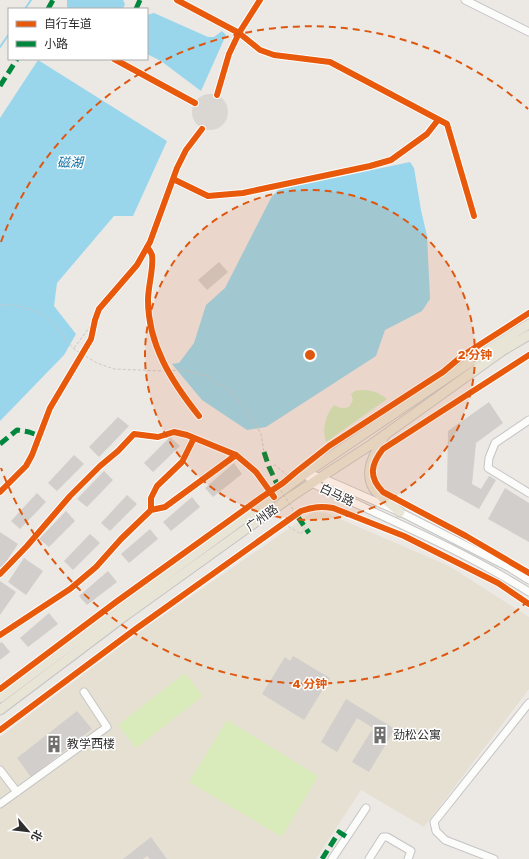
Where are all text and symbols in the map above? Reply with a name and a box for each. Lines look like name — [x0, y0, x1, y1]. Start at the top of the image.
legend — [8, 8, 148, 60]
text: 自行车道 — [44, 17, 92, 31]
text: 小路 — [44, 37, 68, 51]
water label: 磁湖 — [57, 155, 85, 170]
centre of rings — [303, 348, 317, 362]
text: 2 分钟 — [458, 348, 492, 362]
street label: 白马路 — [318, 481, 356, 509]
street label: 广州路 — [243, 502, 281, 534]
text: 4 分钟 — [293, 677, 327, 691]
building icon: 劲松公寓 — [370, 725, 390, 745]
place label: 劲松公寓 — [393, 728, 441, 742]
building icon: 教学西楼 — [44, 734, 64, 754]
place label: 教学西楼 — [67, 737, 115, 751]
north arrow — [8, 811, 48, 851]
text: 北 — [28, 828, 45, 843]

